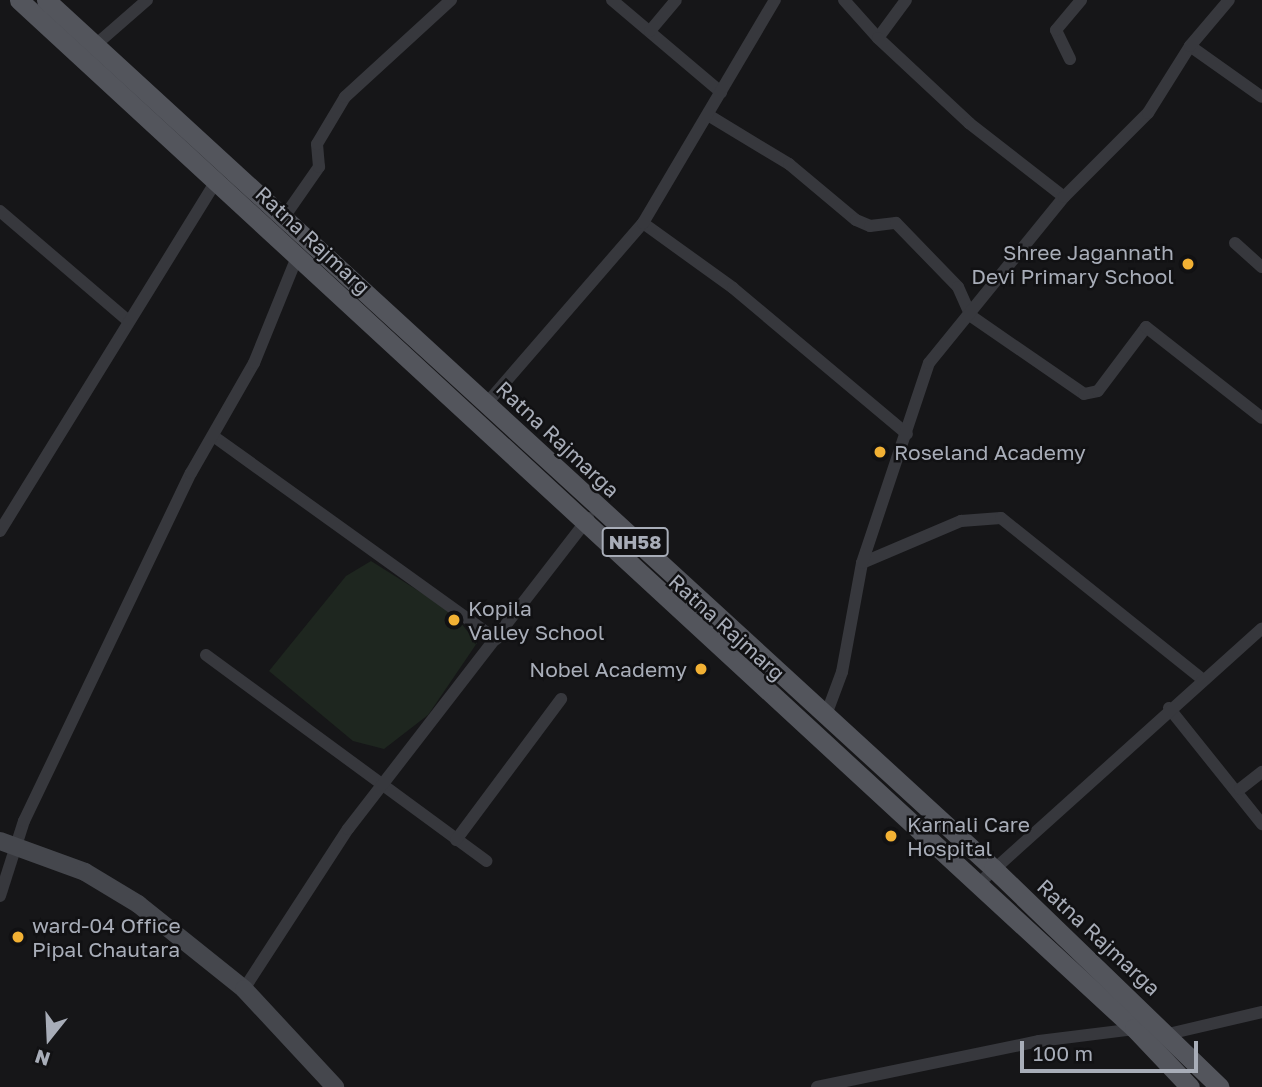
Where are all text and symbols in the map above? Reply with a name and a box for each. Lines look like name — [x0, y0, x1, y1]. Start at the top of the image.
street label: Ratna Rajmarg — [251, 181, 375, 299]
place label: Shree Jagannath Devi Primary School — [971, 239, 1174, 289]
marker: Shree Jagannath Devi Primary School — [1180, 256, 1196, 272]
street label: Ratna Rajmarga — [491, 376, 625, 502]
place label: Roseland Academy — [894, 439, 1086, 465]
marker: Roseland Academy — [872, 444, 888, 460]
road number: NH58 — [600, 526, 670, 558]
street label: Ratna Rajmarg — [664, 568, 790, 686]
place label: Kopila Valley School — [468, 595, 604, 645]
marker: Kopila Valley School — [446, 612, 462, 628]
place label: Nobel Academy — [529, 656, 687, 682]
marker: Nobel Academy — [693, 661, 709, 677]
place label: Karnali Care Hospital — [907, 811, 1030, 861]
marker: Karnali Care Hospital — [881, 826, 901, 846]
street label: Ratna Rajmarga — [1032, 874, 1166, 1000]
place label: ward-04 Office Pipal Chautara — [32, 912, 181, 962]
marker: ward-04 Office Pipal Chautara — [10, 929, 26, 945]
north arrow — [14, 1003, 84, 1073]
scale bar — [1024, 1028, 1202, 1072]
text: 100 m — [1033, 1040, 1093, 1066]
text: N — [32, 1045, 53, 1072]

